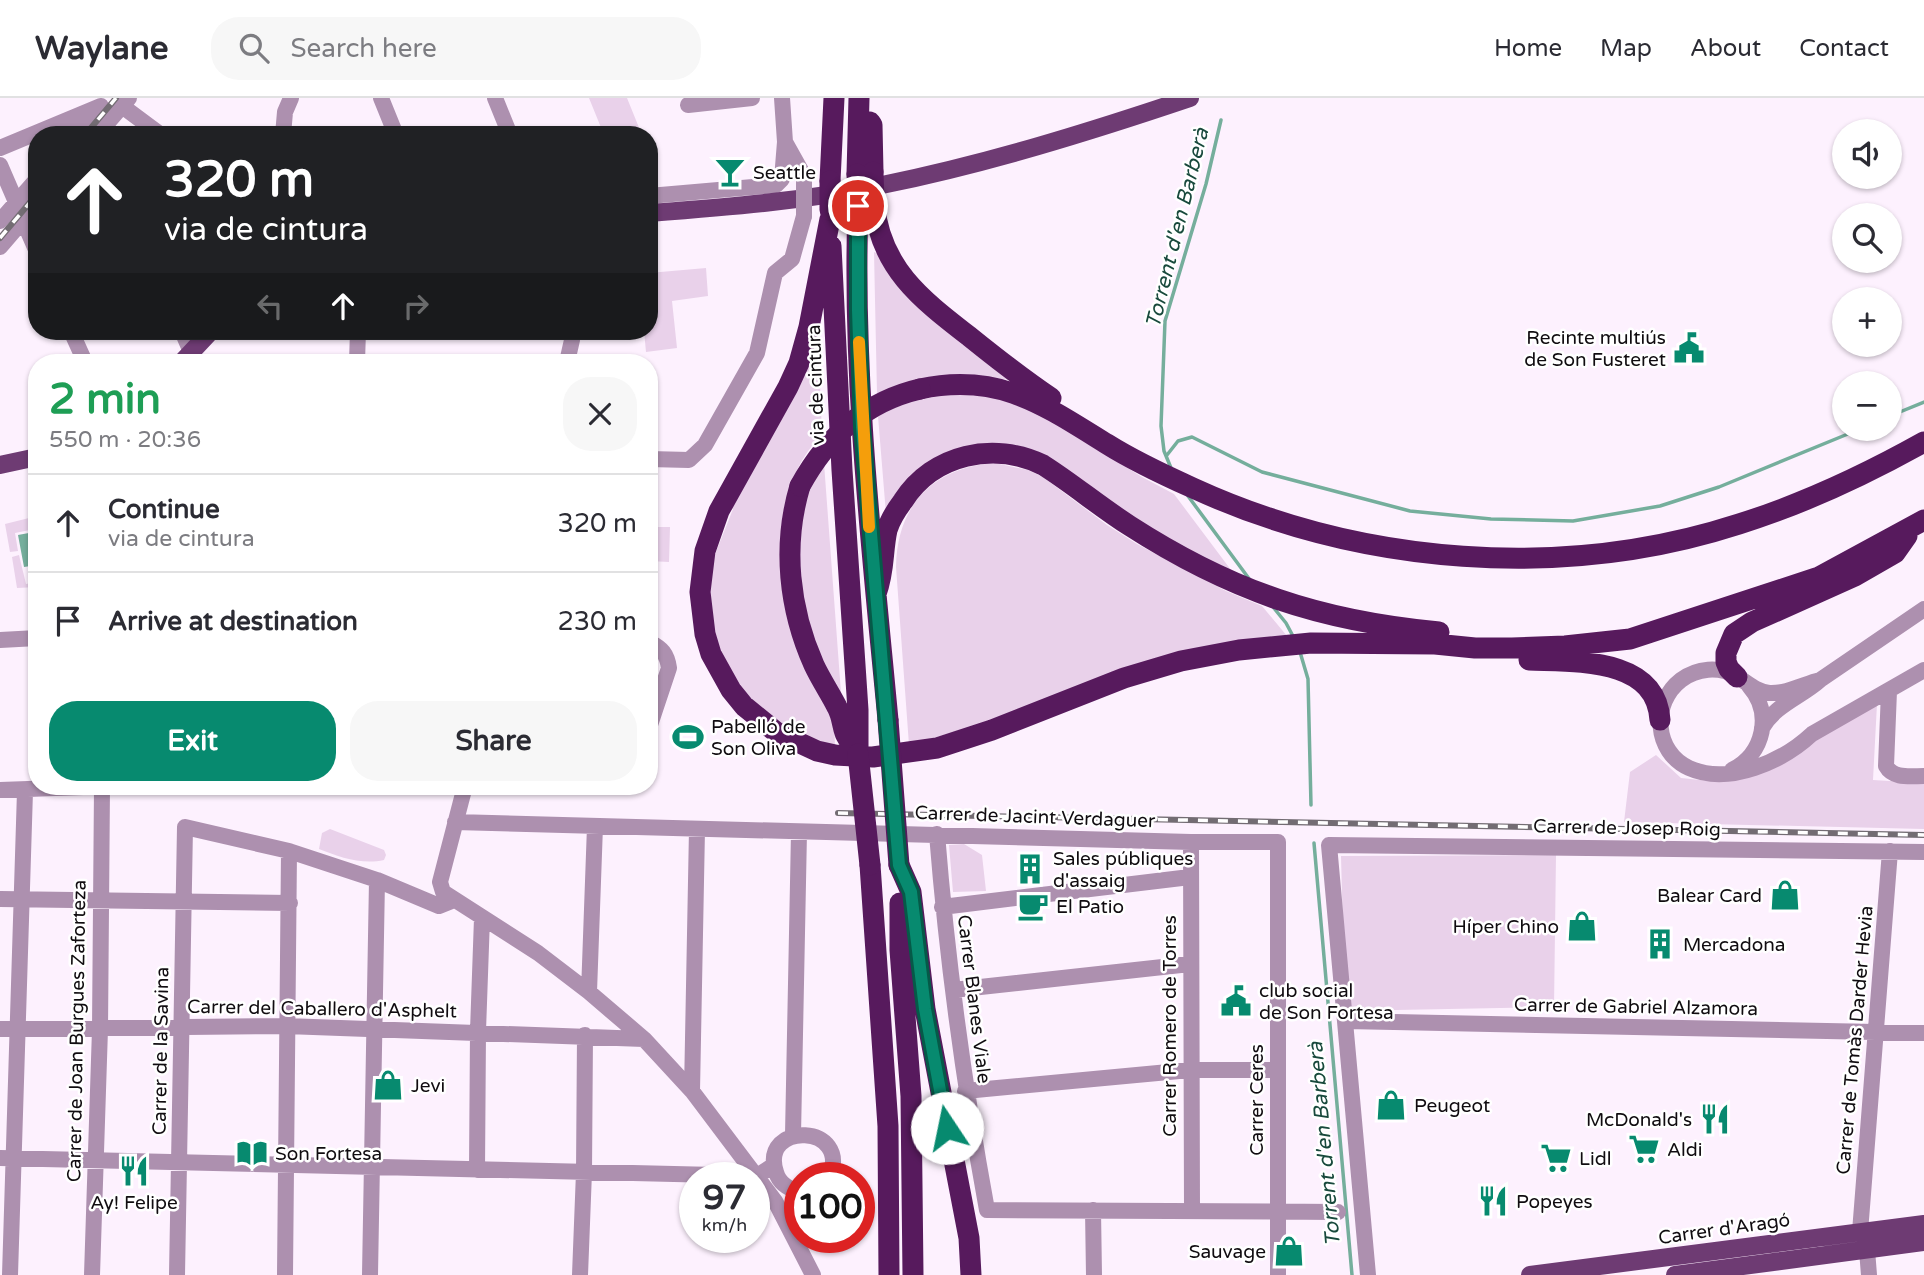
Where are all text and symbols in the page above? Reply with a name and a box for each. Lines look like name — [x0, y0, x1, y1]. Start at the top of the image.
search box — [211, 17, 701, 80]
text: Waylane — [35, 29, 169, 68]
icon: search — [235, 29, 273, 67]
text: Search here — [291, 33, 437, 64]
text: Home — [1494, 34, 1562, 63]
text: Map — [1600, 34, 1652, 63]
text: About — [1690, 34, 1761, 63]
text: Contact — [1799, 34, 1889, 63]
map controls — [1832, 119, 1902, 441]
button: sound — [1832, 119, 1902, 189]
water label: Torrent d'en Barberà — [1141, 124, 1215, 331]
text: 320 m — [164, 151, 314, 210]
icon: ahead — [49, 154, 140, 245]
bar icon: Seattle — [713, 155, 747, 189]
place label: Seattle — [753, 162, 816, 184]
pin — [828, 176, 888, 236]
icon: arrive — [839, 187, 877, 225]
button: search — [1832, 203, 1902, 273]
text: via de cintura — [164, 211, 368, 249]
icon: left — [251, 287, 289, 325]
icon: ahead — [324, 287, 362, 325]
icon: right — [397, 287, 435, 325]
button: + — [1832, 287, 1902, 357]
street label: via de cintura — [803, 324, 829, 446]
place label: Recinte multiús de Son Fusteret — [1524, 327, 1666, 371]
public building icon: Recinte multiús de Son Fusteret — [1672, 331, 1706, 365]
button: − — [1832, 371, 1902, 441]
text: 2 min — [49, 374, 161, 425]
button: close — [563, 377, 637, 451]
text: 550 m · 20:36 — [49, 426, 201, 454]
text: Continue — [108, 494, 220, 525]
icon: ahead — [49, 504, 87, 542]
text: 320 m — [557, 508, 637, 539]
text: via de cintura — [108, 525, 255, 553]
icon: arrive — [49, 602, 87, 640]
text: Arrive at destination — [108, 606, 358, 637]
text: 230 m — [557, 606, 637, 637]
button: Exit — [49, 701, 336, 781]
button: Share — [350, 701, 637, 781]
place label: Pabelló de Son Oliva — [711, 716, 805, 760]
sports icon: Pabelló de Son Oliva — [671, 720, 705, 754]
street label: Carrer de Jacint Verdaguer — [914, 802, 1156, 832]
street label: Carrer de Josep Roig — [1533, 815, 1721, 841]
place label: Sales públiques d'assaig — [1053, 848, 1193, 892]
building icon: Sales públiques d'assaig — [1013, 852, 1047, 886]
shop icon: Balear Card — [1768, 878, 1802, 912]
street label: Carrer de Joan Burgues Zaforteza — [63, 880, 91, 1182]
place label: Balear Card — [1657, 885, 1762, 907]
cafe icon: El Patio — [1016, 889, 1050, 923]
place label: El Patio — [1056, 896, 1124, 918]
street label: Carrer de Tomàs Darder Hevia — [1832, 905, 1878, 1175]
shop icon: Híper Chino — [1565, 909, 1599, 943]
street label: Carrer Blanes Viale — [953, 913, 995, 1085]
street label: Carrer Romero de Torres — [1159, 915, 1181, 1137]
place label: Híper Chino — [1453, 916, 1559, 938]
building icon: Mercadona — [1643, 927, 1677, 961]
place label: Mercadona — [1683, 934, 1785, 956]
street label: Carrer de la Savina — [149, 967, 173, 1135]
place label: club social de Son Fortesa — [1259, 980, 1394, 1024]
public building icon: club social de Son Fortesa — [1219, 984, 1253, 1018]
street label: Carrer de Gabriel Alzamora — [1514, 994, 1758, 1020]
street label: Carrer del Caballero d'Asphelt — [187, 996, 457, 1022]
water label: Torrent d'en Barberà — [1303, 1039, 1346, 1247]
street label: Carrer Ceres — [1246, 1044, 1268, 1156]
shop icon: Jevi — [371, 1068, 405, 1102]
place label: Jevi — [411, 1075, 445, 1097]
shop icon: Peugeot — [1374, 1088, 1408, 1122]
position arrow — [910, 1091, 984, 1165]
place label: Peugeot — [1414, 1095, 1490, 1117]
restaurant icon: McDonald's — [1698, 1102, 1732, 1136]
place label: McDonald's — [1586, 1109, 1692, 1131]
supermarket icon: Aldi — [1627, 1132, 1661, 1166]
library icon: Son Fortesa — [235, 1136, 269, 1170]
place label: Aldi — [1667, 1139, 1703, 1161]
supermarket icon: Lidl — [1539, 1141, 1573, 1175]
place label: Son Fortesa — [275, 1143, 382, 1165]
place label: Lidl — [1579, 1148, 1611, 1170]
restaurant icon: Ay! Felipe — [117, 1154, 151, 1188]
speed limit sign: 100 — [784, 1162, 875, 1253]
text: 97 — [703, 1177, 746, 1219]
restaurant icon: Popeyes — [1476, 1184, 1510, 1218]
place label: Popeyes — [1516, 1191, 1593, 1213]
place label: Ay! Felipe — [90, 1192, 178, 1214]
street label: Carrer d'Aragó — [1657, 1209, 1791, 1249]
text: km/h — [702, 1214, 747, 1236]
shop icon: Sauvage — [1272, 1234, 1306, 1268]
place label: Sauvage — [1189, 1241, 1266, 1263]

